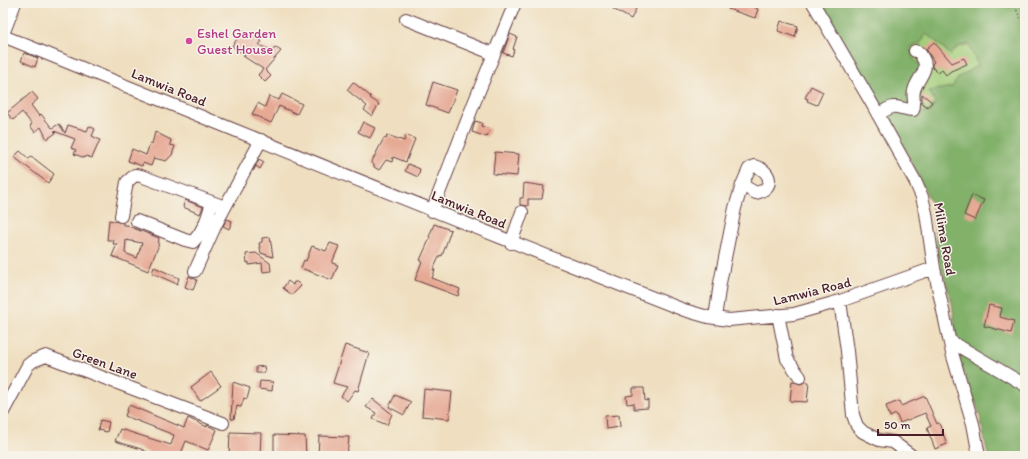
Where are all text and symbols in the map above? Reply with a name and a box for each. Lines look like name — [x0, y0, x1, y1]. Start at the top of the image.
place label: Eshel Garden Guest House — [197, 25, 276, 58]
marker: Eshel Garden Guest House — [184, 36, 194, 46]
street label: Lamwia Road — [129, 65, 209, 110]
street label: Lamwia Road — [429, 187, 509, 232]
street label: Milima Road — [930, 201, 959, 277]
street label: Lamwia Road — [771, 274, 853, 309]
street label: Green Lane — [70, 344, 140, 383]
scale bar — [878, 411, 943, 437]
text: 50 m — [884, 418, 910, 432]

